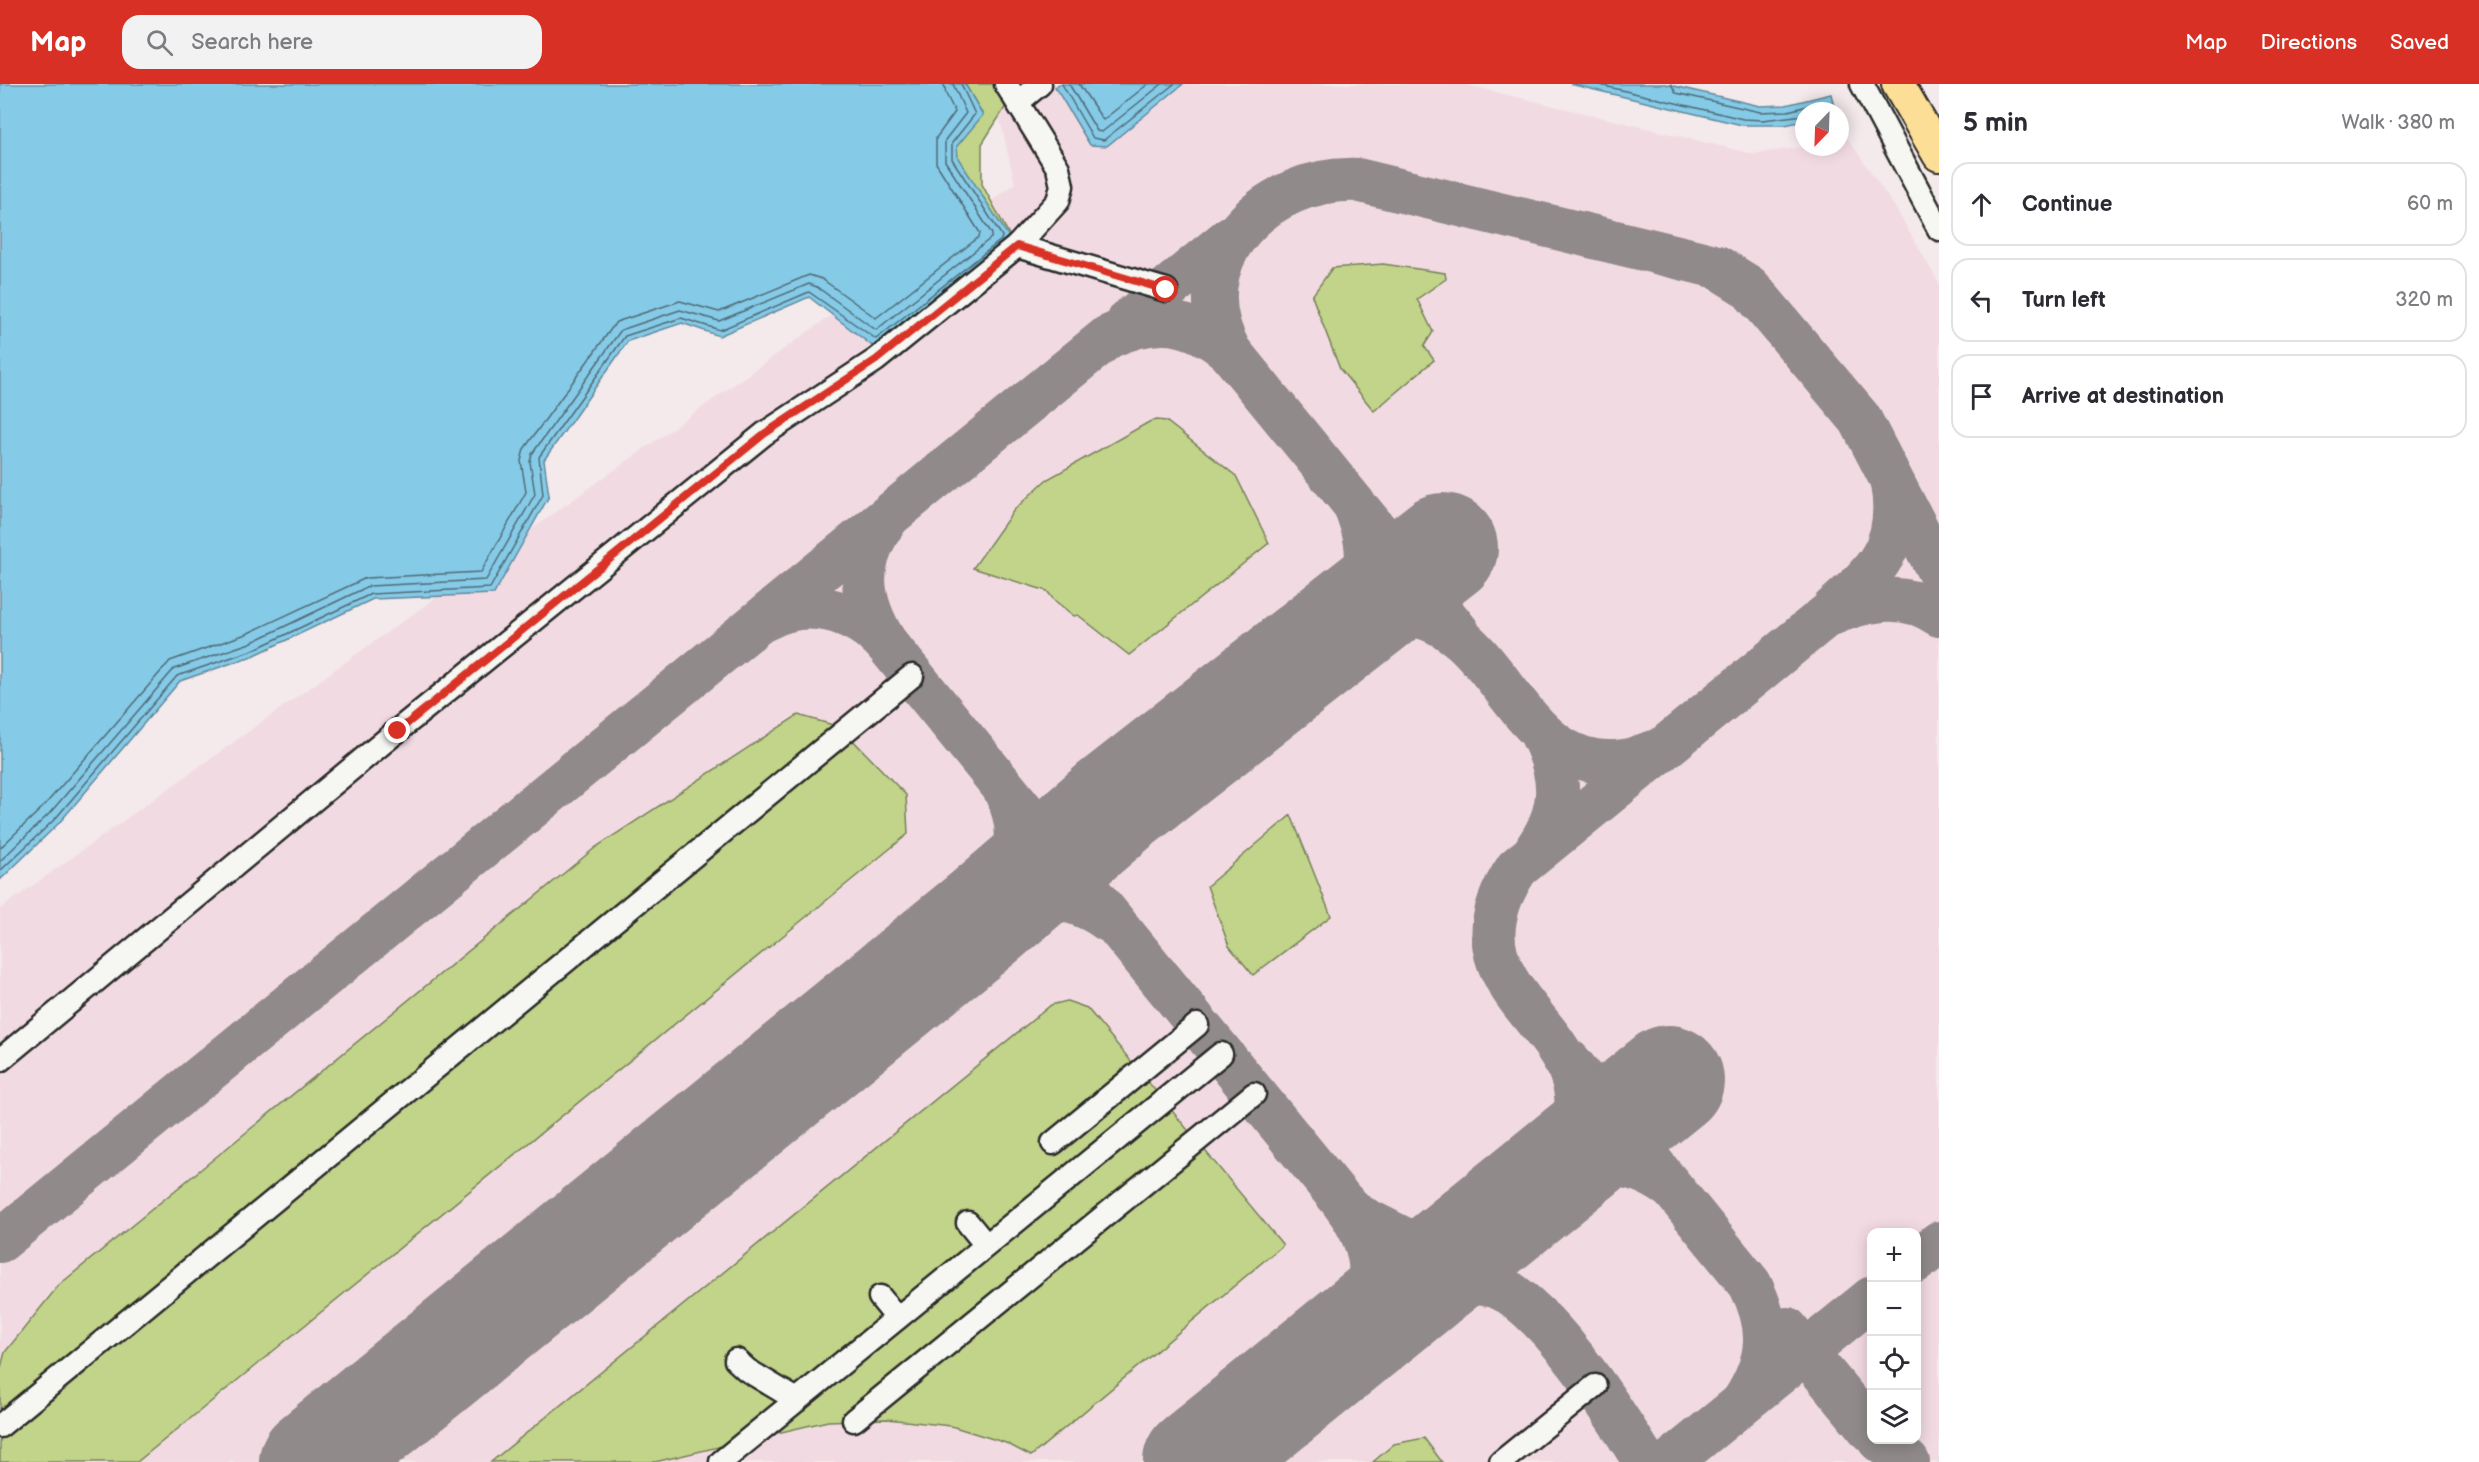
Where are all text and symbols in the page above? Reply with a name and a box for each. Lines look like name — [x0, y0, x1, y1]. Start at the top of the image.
search box — [122, 15, 542, 69]
text: Map — [30, 26, 86, 59]
icon: search — [143, 26, 176, 59]
text: Search here — [191, 29, 313, 56]
text: Map — [2185, 30, 2228, 55]
text: Directions — [2261, 30, 2357, 55]
text: Saved — [2390, 30, 2449, 55]
north arrow — [1795, 102, 1849, 156]
text: 5 min — [1963, 108, 2028, 139]
text: Walk · 380 m — [2342, 111, 2455, 135]
icon: ahead — [1965, 188, 1998, 221]
text: Continue — [2022, 191, 2112, 218]
text: 60 m — [2407, 192, 2453, 216]
route start — [1152, 276, 1178, 302]
icon: left — [1965, 284, 1998, 317]
text: Turn left — [2022, 287, 2106, 314]
text: 320 m — [2395, 288, 2453, 312]
icon: arrive — [1965, 380, 1998, 413]
text: Arrive at destination — [2022, 383, 2224, 410]
route end — [384, 717, 410, 743]
map controls — [1867, 1228, 1921, 1444]
button: + — [1867, 1228, 1921, 1282]
button: − — [1867, 1282, 1921, 1336]
button: locate — [1867, 1336, 1921, 1390]
button: layers — [1867, 1390, 1921, 1444]

